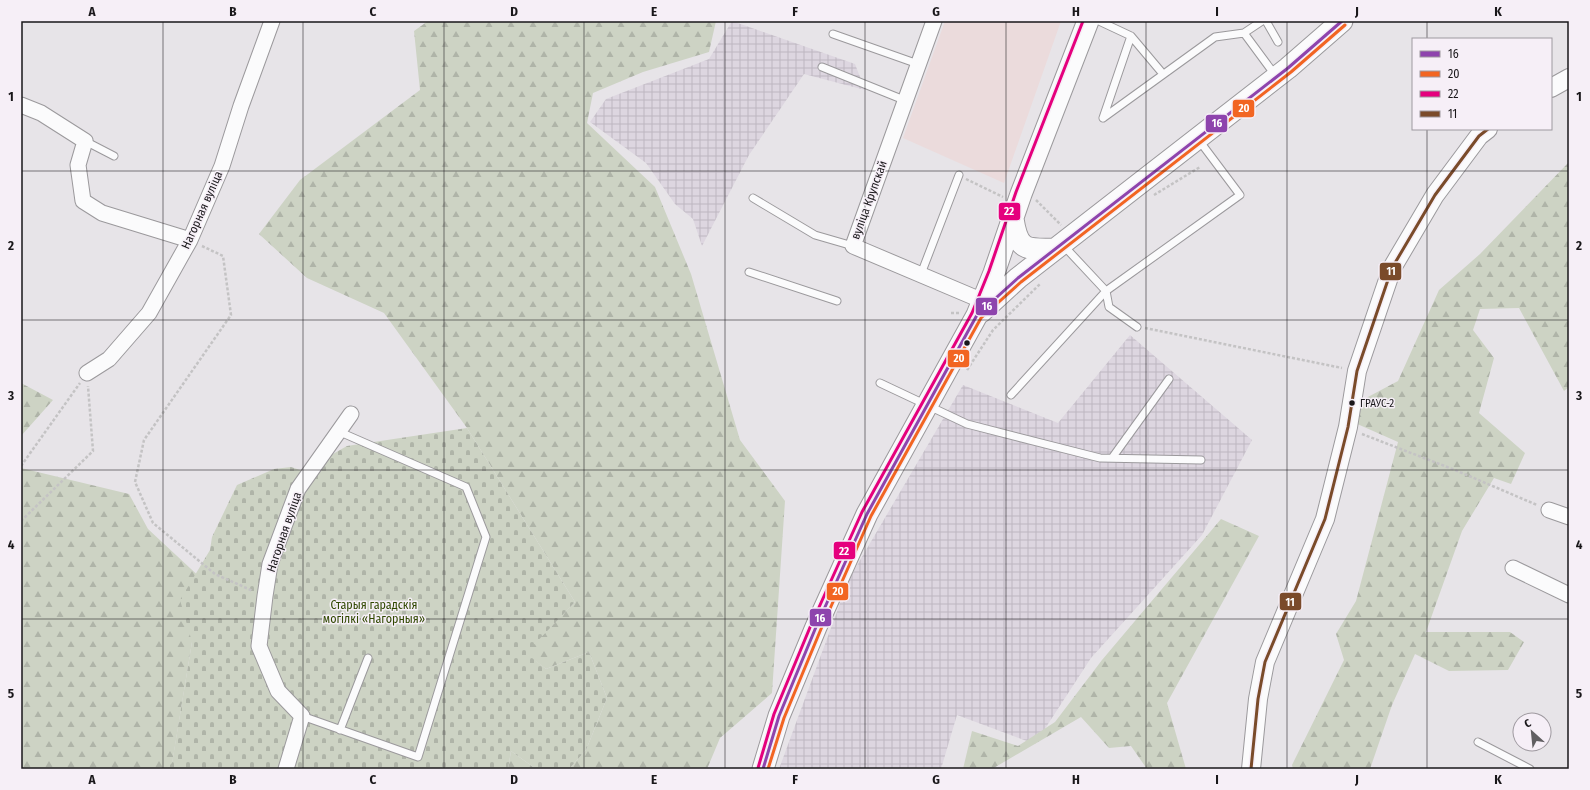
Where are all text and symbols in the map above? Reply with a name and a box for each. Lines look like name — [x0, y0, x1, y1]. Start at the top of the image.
text: A — [87, 4, 96, 19]
text: B — [229, 4, 237, 19]
text: C — [370, 4, 377, 19]
text: D — [510, 4, 518, 19]
text: E — [651, 4, 657, 19]
text: F — [792, 4, 798, 19]
text: G — [932, 4, 940, 19]
text: H — [1072, 4, 1080, 19]
text: I — [1215, 4, 1219, 19]
text: J — [1354, 4, 1359, 19]
text: K — [1494, 4, 1502, 19]
legend — [1412, 38, 1552, 130]
text: 16 — [1448, 47, 1459, 61]
text: 20 — [1448, 67, 1460, 81]
text: 22 — [1448, 87, 1459, 101]
text: 1 — [8, 89, 14, 104]
text: 1 — [1576, 89, 1582, 104]
line badge: 20 — [1232, 99, 1255, 118]
text: 20 — [1237, 102, 1250, 115]
text: 11 — [1448, 107, 1457, 121]
line badge: 16 — [1205, 114, 1228, 133]
text: 16 — [1212, 117, 1222, 130]
street label: вуліца Крупскай — [848, 159, 890, 241]
street label: Нагорная вуліца — [179, 169, 225, 251]
line badge: 22 — [998, 202, 1021, 221]
text: 22 — [1003, 205, 1014, 218]
text: 2 — [7, 238, 14, 253]
text: 2 — [1575, 238, 1582, 253]
line badge: 11 — [1379, 262, 1402, 281]
text: 11 — [1386, 265, 1396, 278]
line badge: 16 — [975, 297, 998, 316]
text: 16 — [982, 300, 992, 313]
unlabelled marker — [962, 338, 972, 348]
line badge: 20 — [947, 349, 970, 368]
text: 20 — [952, 352, 965, 365]
text: 3 — [7, 388, 14, 403]
text: 3 — [1575, 388, 1582, 403]
place label: ГРАУС-2 — [1360, 397, 1394, 410]
marker: ГРАУС-2 — [1347, 398, 1357, 408]
street label: Нагорная вуліца — [264, 490, 304, 574]
text: 4 — [8, 537, 15, 552]
text: 4 — [1576, 537, 1583, 552]
line badge: 22 — [833, 541, 856, 560]
text: 22 — [838, 545, 849, 558]
line badge: 20 — [826, 582, 849, 601]
text: 20 — [831, 585, 844, 598]
line badge: 11 — [1279, 592, 1302, 611]
text: 11 — [1285, 596, 1295, 609]
park label: Старыя гарадскія могілкі «Нагорныя» — [323, 598, 425, 626]
line badge: 16 — [809, 608, 832, 627]
text: 16 — [815, 612, 825, 625]
text: 5 — [8, 686, 14, 701]
text: 5 — [1576, 686, 1582, 701]
north arrow — [1512, 712, 1552, 752]
text: С — [1522, 716, 1533, 731]
text: A — [87, 772, 96, 787]
text: B — [229, 772, 237, 787]
text: C — [370, 772, 377, 787]
text: D — [510, 772, 518, 787]
text: E — [651, 772, 657, 787]
text: F — [792, 772, 798, 787]
text: G — [932, 772, 940, 787]
text: H — [1072, 772, 1080, 787]
text: I — [1215, 772, 1219, 787]
text: J — [1354, 772, 1359, 787]
text: K — [1494, 772, 1502, 787]

